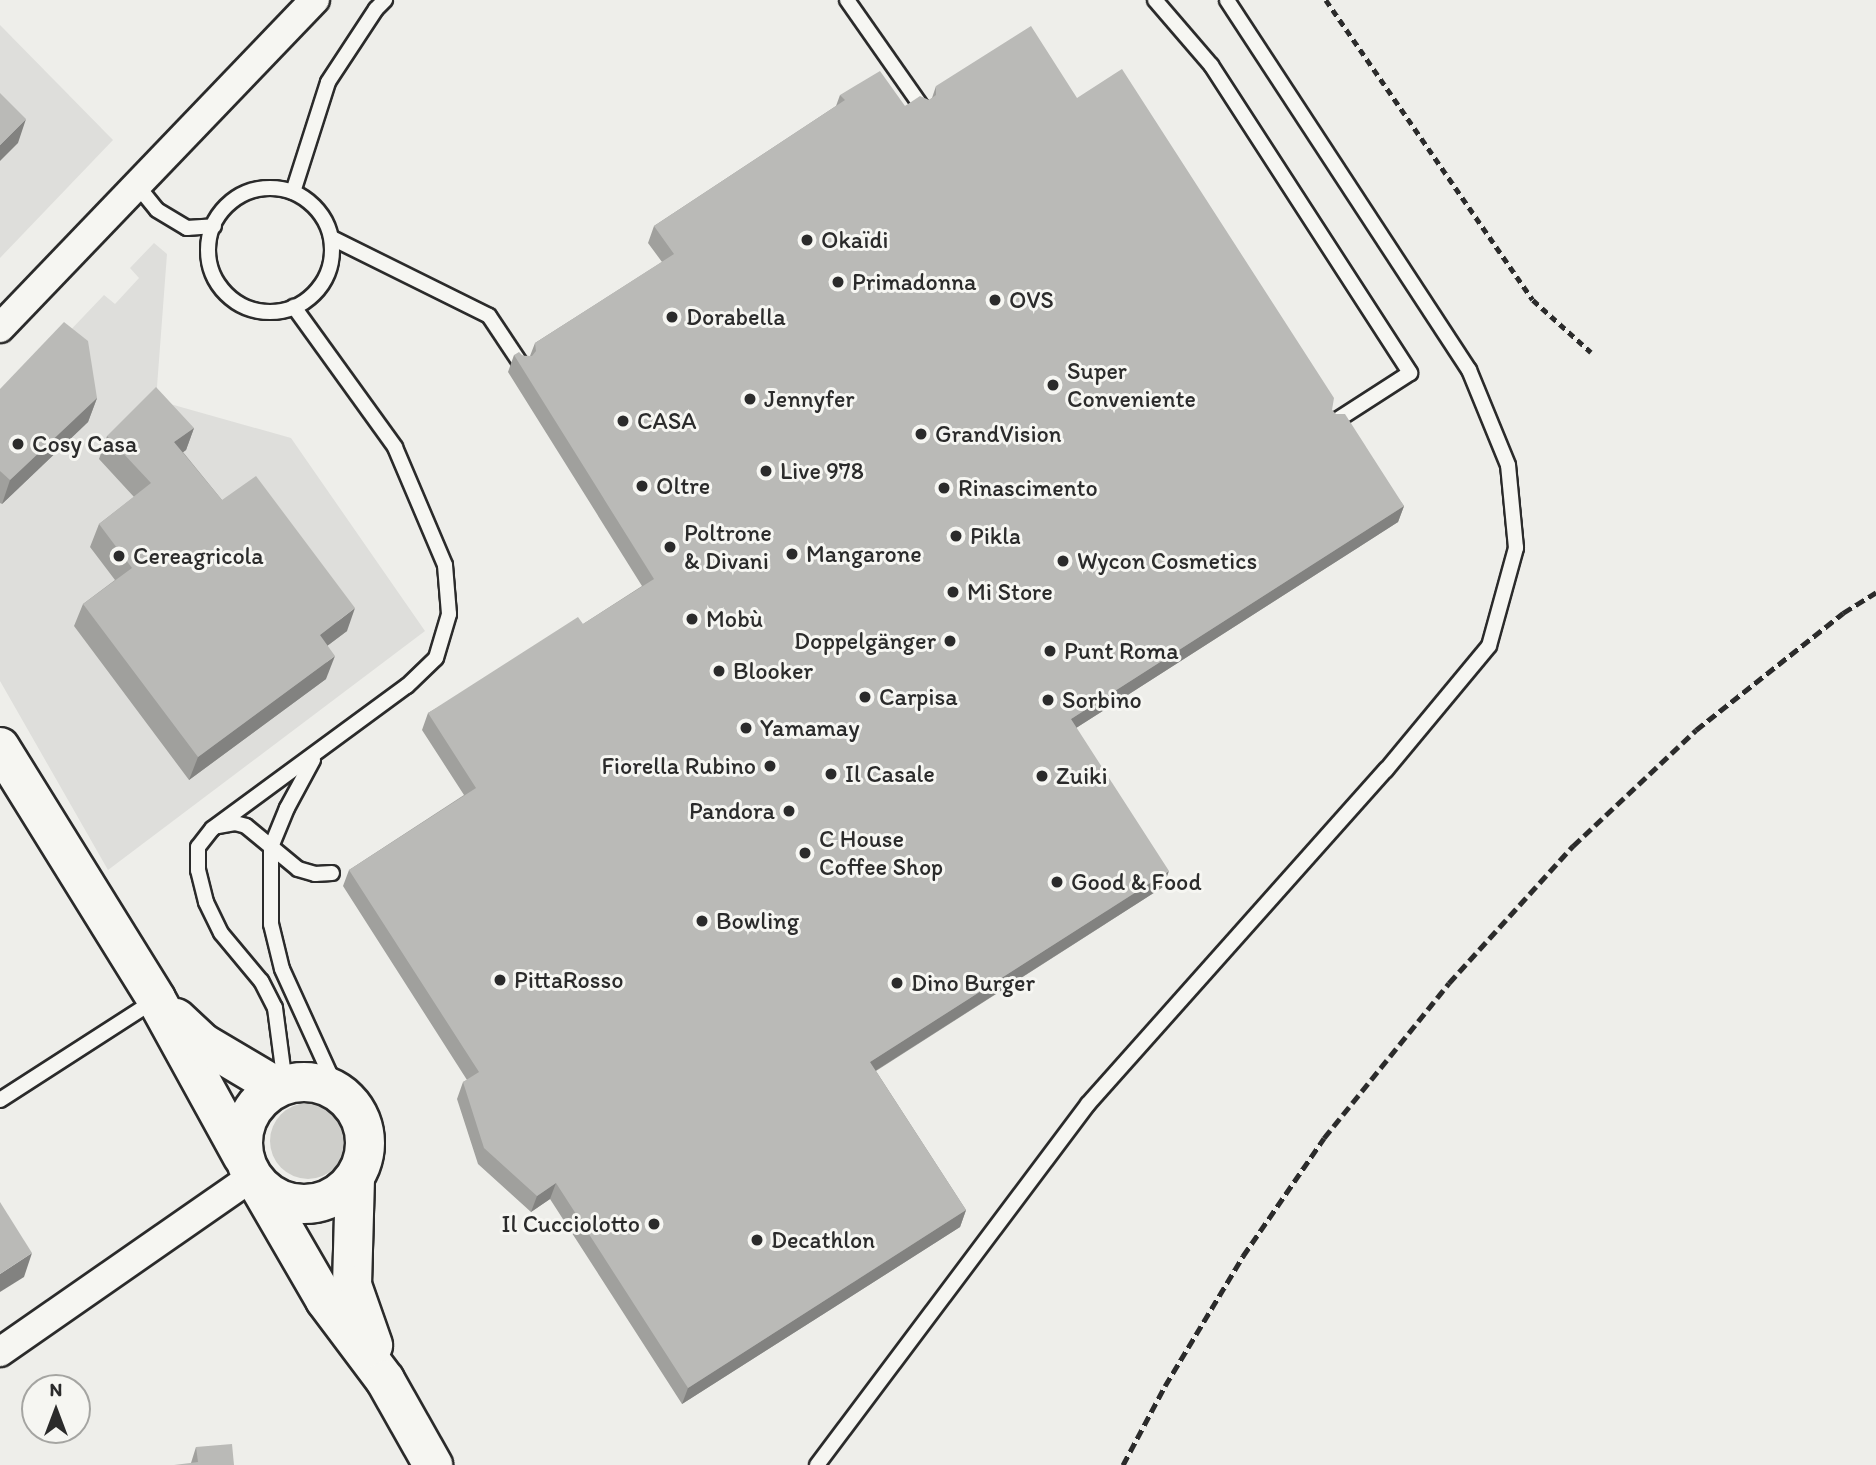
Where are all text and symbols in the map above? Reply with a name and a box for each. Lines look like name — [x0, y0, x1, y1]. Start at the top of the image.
place label: Okaïdi — [821, 226, 888, 254]
marker: Okaïdi — [799, 232, 815, 248]
place label: Primadonna — [852, 268, 977, 296]
marker: Primadonna — [830, 274, 846, 290]
place label: OVS — [1009, 286, 1054, 314]
marker: OVS — [987, 292, 1003, 308]
place label: Dorabella — [686, 303, 786, 331]
marker: Dorabella — [664, 309, 680, 325]
place label: Super Conveniente — [1067, 357, 1196, 413]
marker: Super Conveniente — [1045, 377, 1061, 393]
place label: Jennyfer — [764, 385, 854, 413]
marker: Jennyfer — [742, 391, 758, 407]
place label: CASA — [637, 407, 697, 435]
marker: CASA — [615, 413, 631, 429]
place label: GrandVision — [935, 420, 1062, 448]
marker: GrandVision — [913, 426, 929, 442]
place label: Cosy Casa — [32, 430, 137, 458]
marker: Cosy Casa — [10, 436, 26, 452]
place label: Live 978 — [780, 457, 864, 485]
marker: Live 978 — [758, 463, 774, 479]
place label: Oltre — [656, 472, 710, 500]
place label: Rinascimento — [958, 474, 1098, 502]
marker: Oltre — [634, 478, 650, 494]
marker: Rinascimento — [936, 480, 952, 496]
place label: Poltrone & Divani — [684, 519, 772, 575]
place label: Pikla — [970, 522, 1021, 550]
marker: Pikla — [948, 528, 964, 544]
marker: Poltrone & Divani — [662, 539, 678, 555]
place label: Mangarone — [806, 540, 922, 568]
place label: Cereagricola — [133, 542, 264, 570]
marker: Mangarone — [784, 546, 800, 562]
place label: Wycon Cosmetics — [1077, 547, 1257, 575]
marker: Cereagricola — [111, 548, 127, 564]
marker: Wycon Cosmetics — [1055, 553, 1071, 569]
place label: Mi Store — [967, 578, 1053, 606]
marker: Mi Store — [945, 584, 961, 600]
place label: Mobù — [706, 605, 763, 633]
marker: Mobù — [684, 611, 700, 627]
place label: Doppelgänger — [794, 627, 936, 655]
marker: Doppelgänger — [942, 633, 958, 649]
place label: Punt Roma — [1064, 637, 1178, 665]
marker: Punt Roma — [1042, 643, 1058, 659]
place label: Blooker — [733, 657, 813, 685]
marker: Blooker — [711, 663, 727, 679]
place label: Carpisa — [879, 683, 958, 711]
place label: Sorbino — [1062, 686, 1142, 714]
marker: Carpisa — [857, 689, 873, 705]
marker: Sorbino — [1040, 692, 1056, 708]
place label: Yamamay — [760, 714, 860, 742]
marker: Yamamay — [738, 720, 754, 736]
place label: Fiorella Rubino — [601, 752, 756, 780]
marker: Fiorella Rubino — [762, 758, 778, 774]
place label: Il Casale — [845, 760, 935, 788]
place label: Zuiki — [1056, 762, 1108, 790]
marker: Il Casale — [823, 766, 839, 782]
marker: Zuiki — [1034, 768, 1050, 784]
place label: Pandora — [689, 797, 775, 825]
marker: Pandora — [781, 803, 797, 819]
place label: C House Coffee Shop — [819, 825, 943, 881]
marker: C House Coffee Shop — [797, 845, 813, 861]
place label: Good & Food — [1071, 868, 1201, 896]
marker: Good & Food — [1049, 874, 1065, 890]
place label: Bowling — [716, 907, 799, 935]
marker: Bowling — [694, 913, 710, 929]
place label: PittaRosso — [514, 966, 623, 994]
place label: Dino Burger — [911, 969, 1036, 997]
marker: PittaRosso — [492, 972, 508, 988]
marker: Dino Burger — [889, 975, 905, 991]
place label: Il Cucciolotto — [501, 1210, 640, 1238]
marker: Il Cucciolotto — [646, 1216, 662, 1232]
place label: Decathlon — [771, 1226, 875, 1254]
marker: Decathlon — [749, 1232, 765, 1248]
north arrow — [21, 1374, 91, 1444]
text: N — [50, 1378, 62, 1401]

